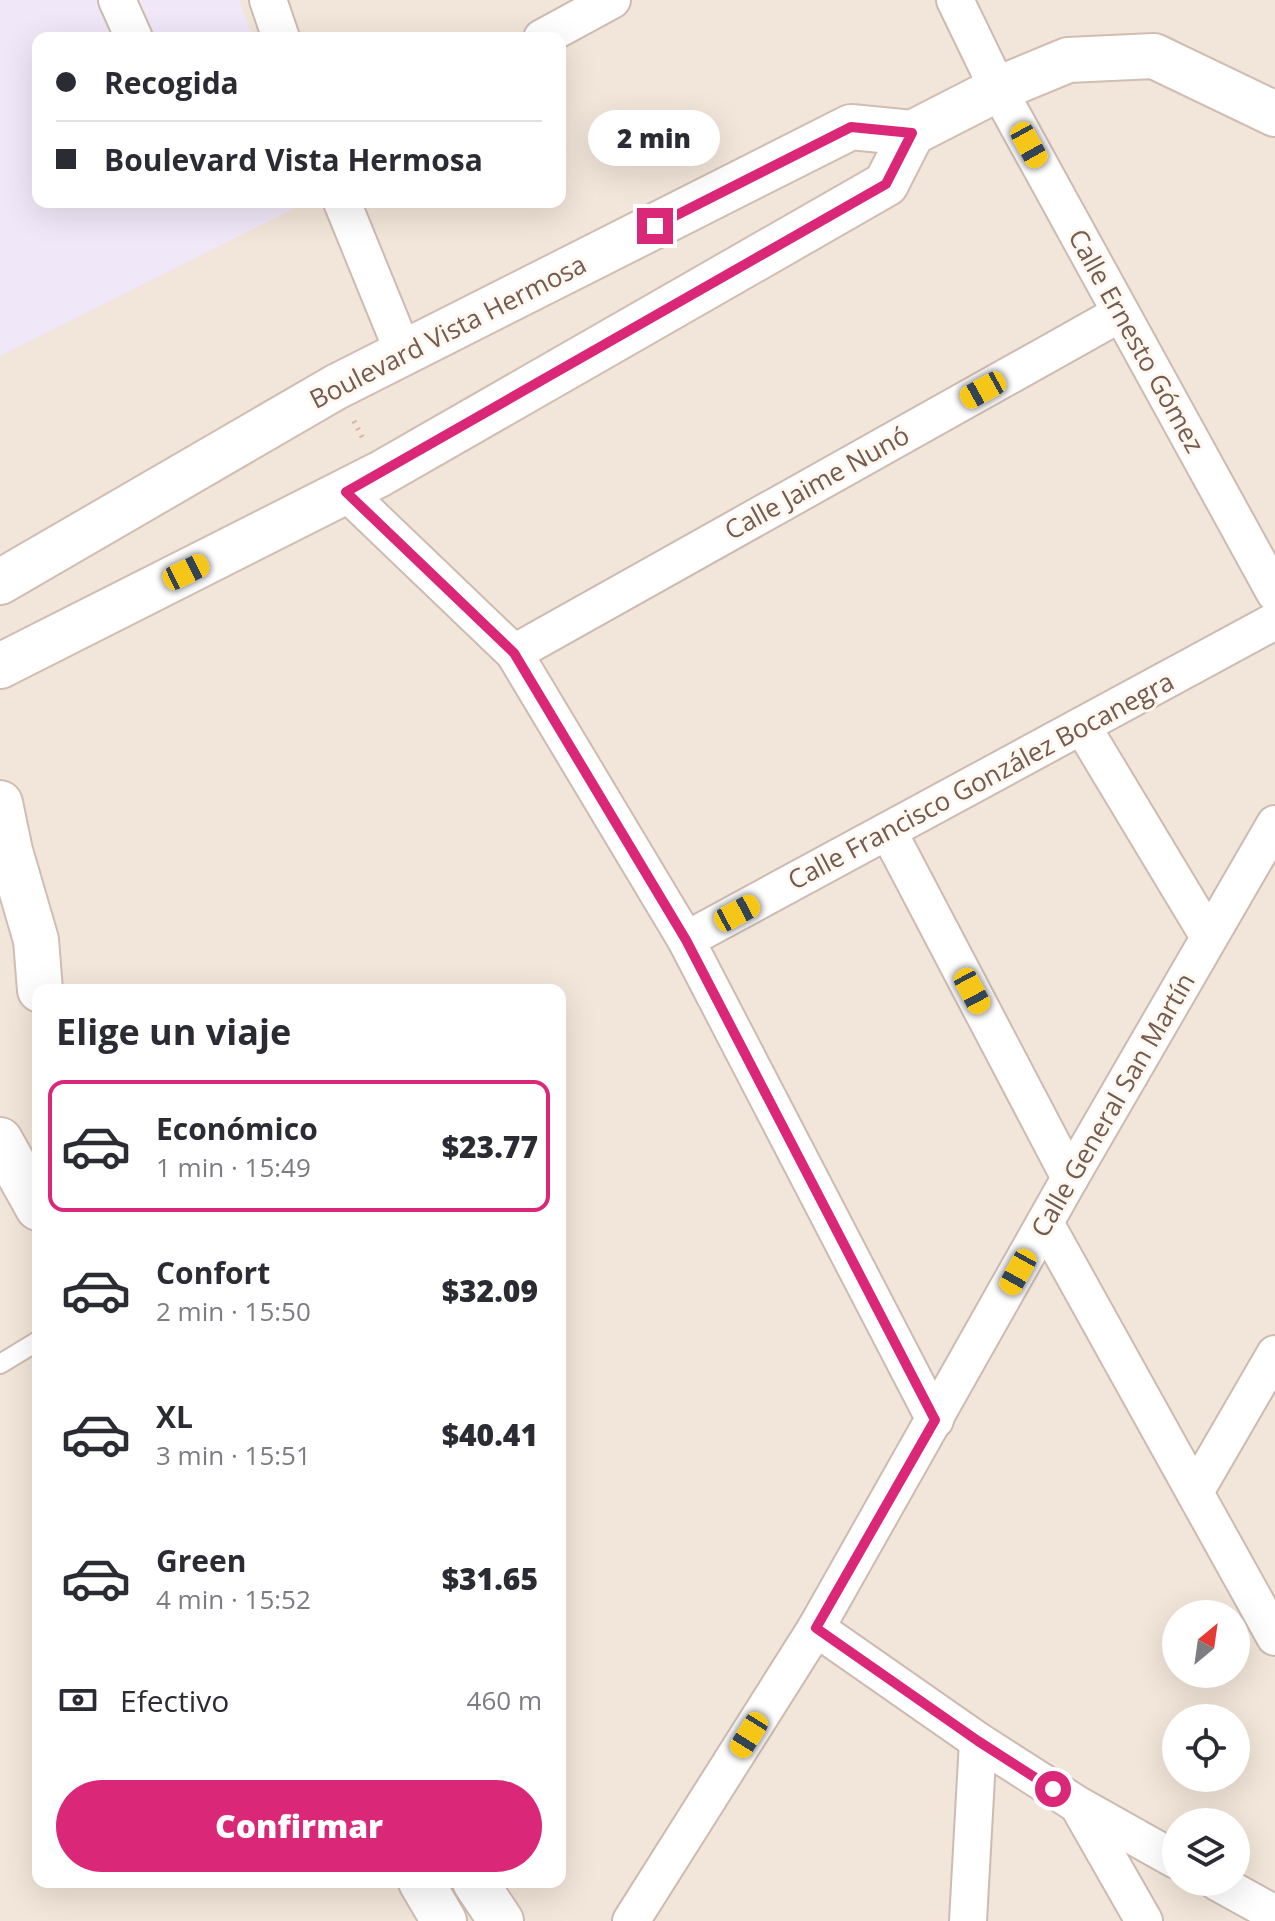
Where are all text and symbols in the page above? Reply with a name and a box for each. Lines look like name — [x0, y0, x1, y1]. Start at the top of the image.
text: Recogida — [104, 62, 239, 103]
callout: 2 min — [589, 110, 721, 166]
car — [1007, 118, 1051, 172]
text: 2 min — [617, 120, 691, 156]
text: Boulevard Vista Hermosa — [104, 139, 483, 180]
route end — [637, 208, 673, 244]
street label: Calle Ernesto Gómez — [1060, 222, 1213, 459]
street label: Boulevard Vista Hermosa — [303, 246, 592, 417]
car — [956, 368, 1010, 412]
street label: Calle Jaime Nunó — [718, 416, 915, 548]
car — [159, 551, 213, 593]
street label: Calle Francisco González Bocanegra — [781, 663, 1180, 897]
car — [710, 891, 764, 935]
car — [950, 964, 994, 1018]
street label: Calle General San Martín — [1022, 966, 1203, 1243]
text: Elige un viaje — [56, 1007, 291, 1056]
text: Económico — [156, 1108, 318, 1149]
icon: car — [60, 1110, 132, 1182]
text: $23.77 — [442, 1126, 538, 1167]
text: 1 min · 15:49 — [156, 1149, 311, 1185]
car — [996, 1245, 1040, 1299]
text: Confort — [156, 1252, 270, 1293]
icon: car — [60, 1254, 132, 1326]
text: $32.09 — [442, 1270, 538, 1311]
text: 2 min · 15:50 — [156, 1293, 311, 1329]
text: XL — [156, 1396, 193, 1437]
icon: car — [60, 1398, 132, 1470]
text: $40.41 — [442, 1414, 538, 1455]
text: 3 min · 15:51 — [156, 1437, 311, 1473]
text: Green — [156, 1540, 247, 1581]
icon: car — [60, 1542, 132, 1614]
text: $31.65 — [442, 1558, 538, 1599]
text: 4 min · 15:52 — [156, 1581, 311, 1617]
north arrow — [1162, 1600, 1250, 1688]
map controls — [1162, 1600, 1250, 1896]
icon: cash — [56, 1678, 100, 1722]
text: Efectivo — [120, 1680, 229, 1721]
text: 460 m — [467, 1682, 542, 1718]
button: locate — [1162, 1704, 1250, 1792]
car — [726, 1708, 772, 1762]
route start — [1035, 1771, 1071, 1807]
button: Confirmar — [56, 1780, 542, 1872]
button: layers — [1162, 1808, 1250, 1896]

